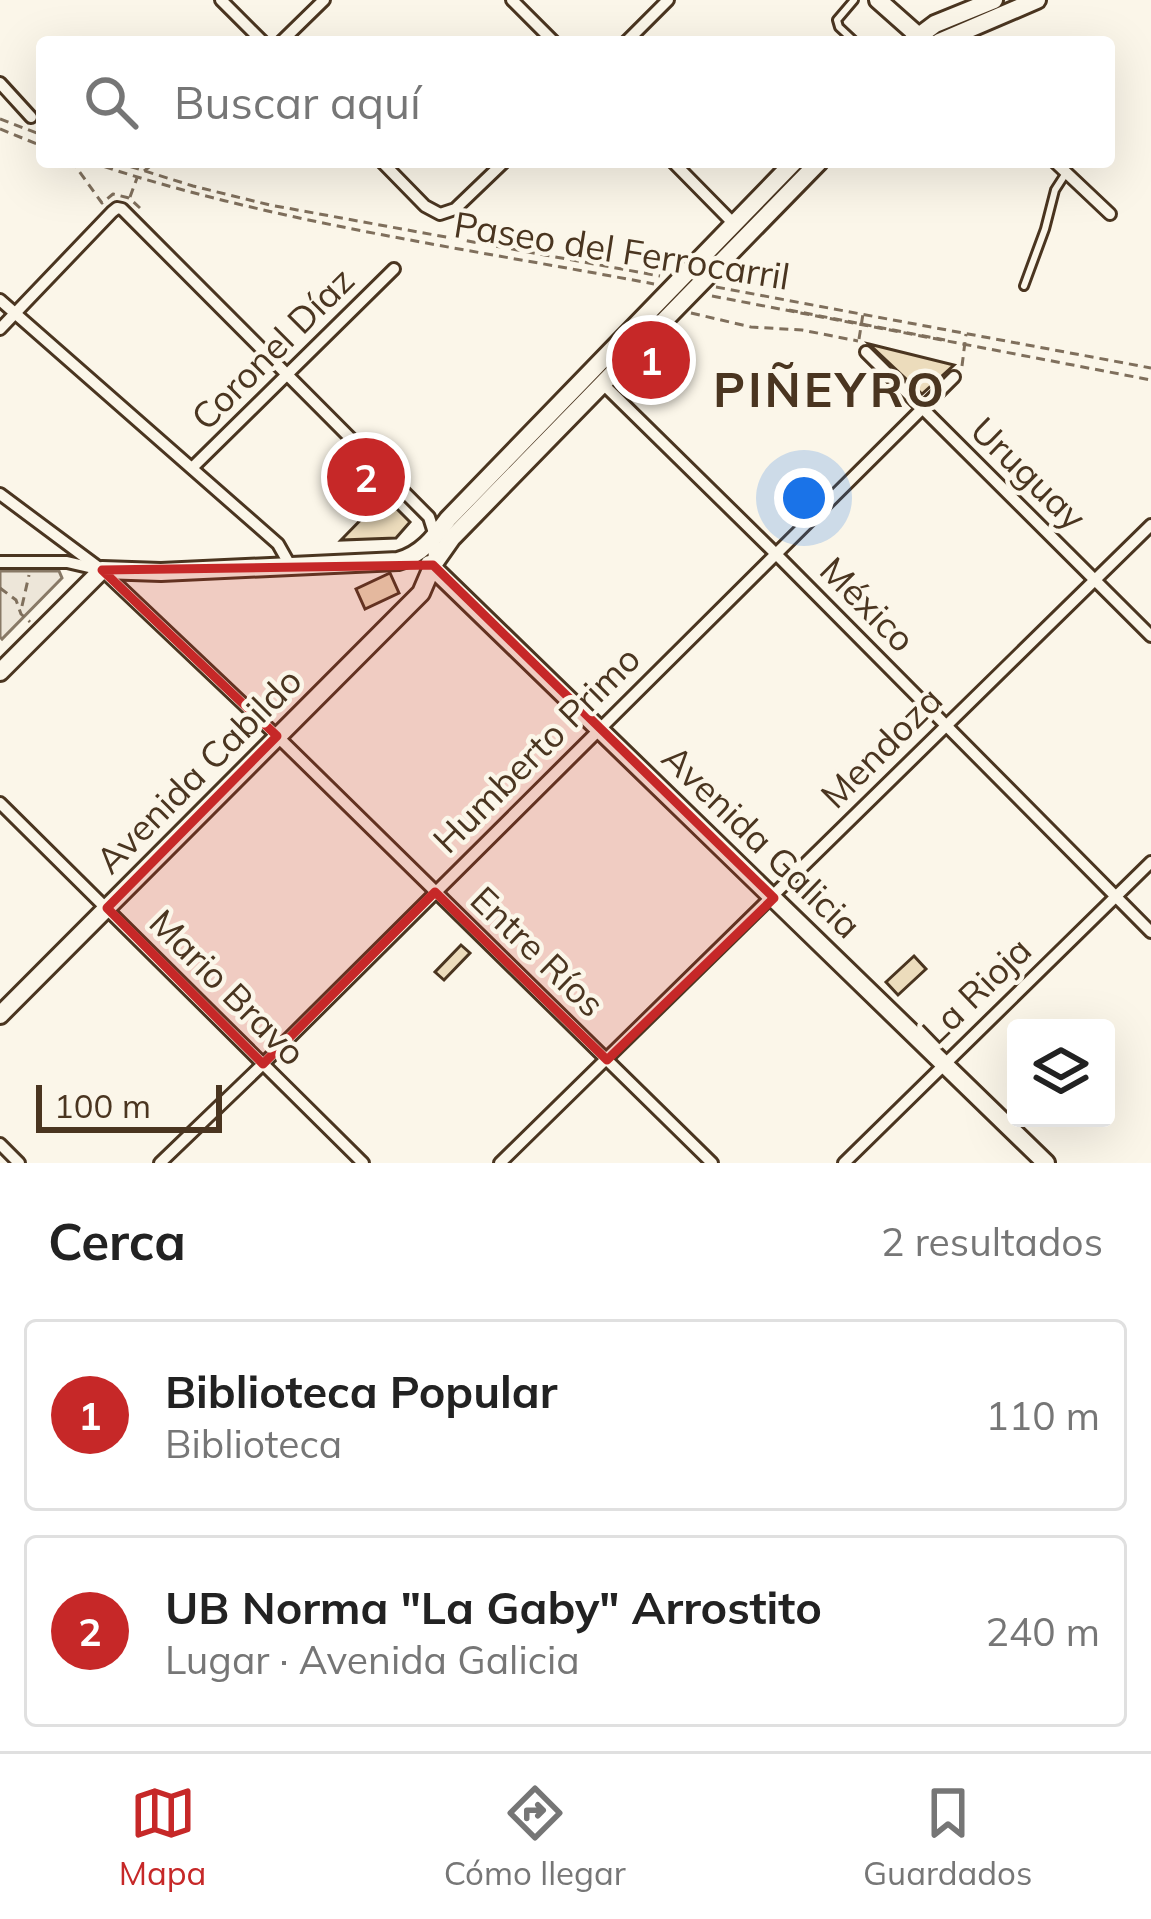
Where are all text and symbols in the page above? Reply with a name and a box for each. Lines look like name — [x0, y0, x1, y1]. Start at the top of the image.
search box — [36, 36, 1115, 168]
icon: search — [78, 69, 144, 135]
text: Buscar aquí — [174, 74, 421, 130]
street label: Paseo del Ferrocarril — [451, 201, 793, 299]
street label: Coronel Díaz — [181, 257, 363, 439]
pin: 1 — [612, 315, 690, 405]
district label: PIÑEYRO — [713, 359, 947, 419]
street label: Uruguay — [962, 407, 1096, 539]
pin: 2 — [327, 432, 405, 522]
your location — [774, 468, 834, 528]
street label: México — [811, 547, 925, 661]
street label: Humberto Primo — [423, 636, 649, 862]
street label: Avenida Cabildo — [86, 658, 310, 882]
street label: Mendoza — [811, 677, 951, 817]
street label: Avenida Galicia — [653, 735, 871, 947]
street label: Entre Ríos — [462, 876, 614, 1026]
street label: Mario Bravo — [141, 900, 315, 1074]
street label: La Rioja — [912, 927, 1040, 1053]
map controls — [1007, 1019, 1115, 1127]
button: layers — [1007, 1019, 1115, 1127]
scale bar — [36, 1079, 222, 1132]
text: 100 m — [54, 1085, 151, 1126]
text: Cerca — [48, 1209, 186, 1273]
text: 2 resultados — [881, 1217, 1103, 1266]
text: Biblioteca Popular — [165, 1363, 557, 1419]
text: 1 — [78, 1391, 102, 1440]
text: 110 m — [985, 1391, 1100, 1440]
text: Biblioteca — [165, 1419, 342, 1468]
text: UB Norma "La Gaby" Arrostito — [165, 1579, 822, 1635]
text: 2 — [78, 1607, 102, 1656]
text: 240 m — [985, 1607, 1100, 1656]
text: Lugar · Avenida Galicia — [165, 1635, 580, 1684]
tab: Mapa — [119, 1780, 206, 1893]
tab: Cómo llegar — [444, 1780, 626, 1893]
tab: Guardados — [863, 1780, 1032, 1893]

